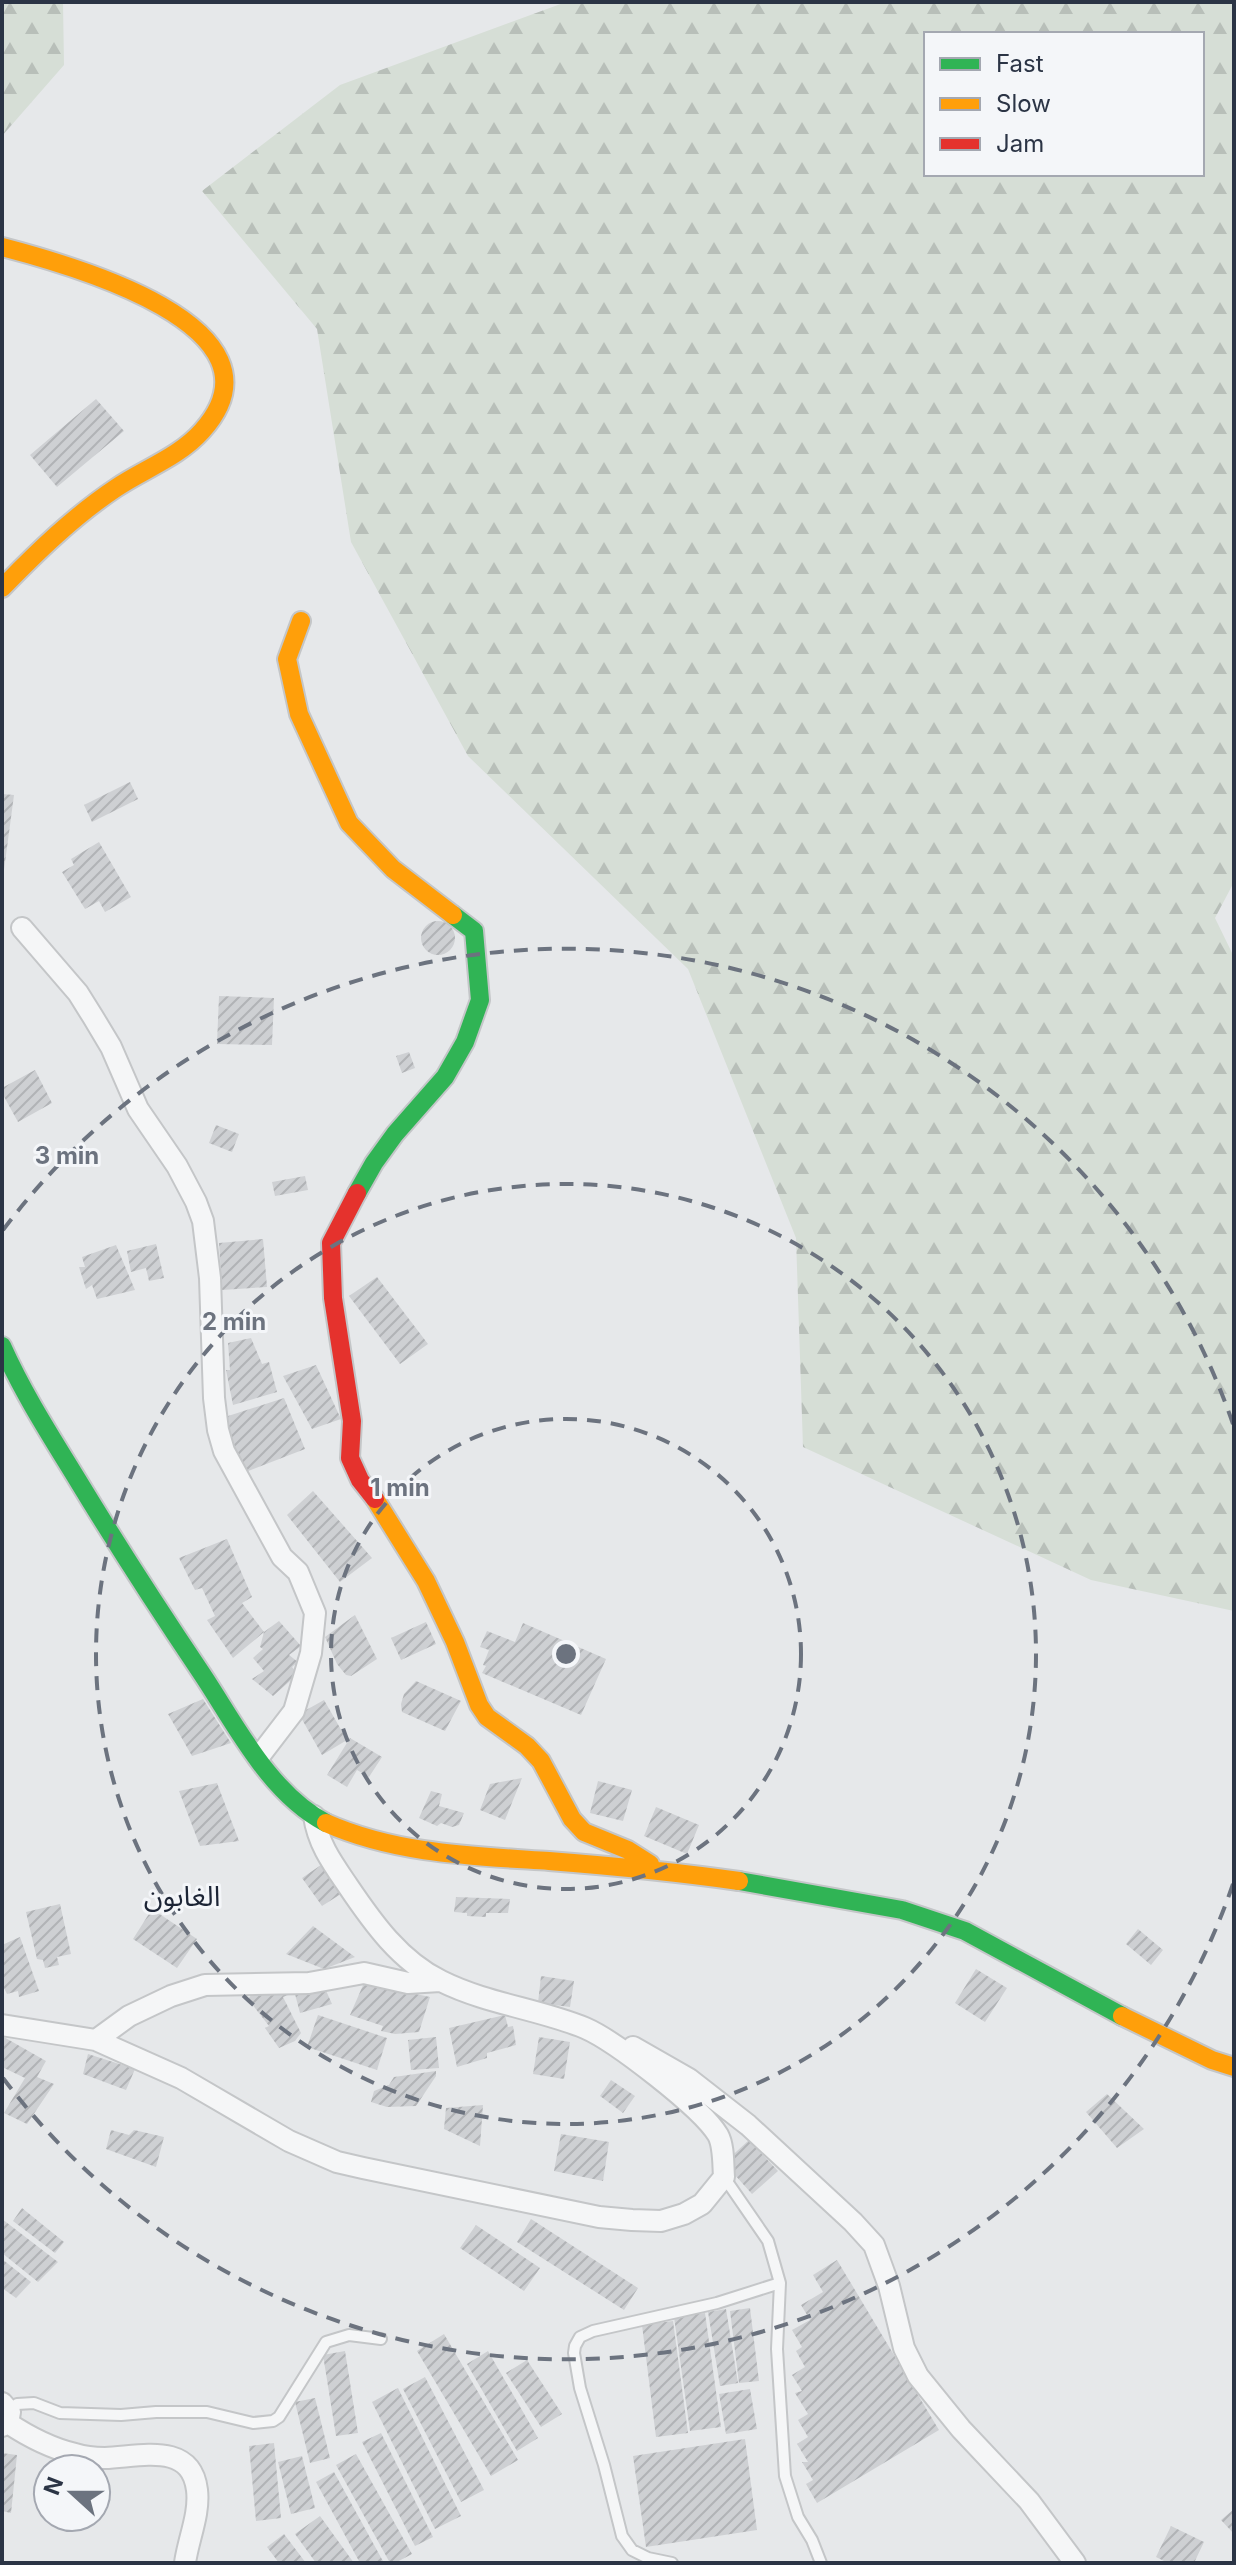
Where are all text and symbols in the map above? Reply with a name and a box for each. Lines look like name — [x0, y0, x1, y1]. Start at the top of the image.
legend — [924, 32, 1204, 176]
text: Fast — [996, 49, 1044, 78]
text: Slow — [996, 89, 1051, 118]
text: Jam — [996, 129, 1044, 158]
text: 3 min — [35, 1141, 99, 1170]
text: 2 min — [202, 1307, 266, 1336]
text: 1 min — [370, 1473, 430, 1502]
centre of rings — [552, 1640, 580, 1668]
district label: الغابون — [144, 1879, 220, 1913]
north arrow — [32, 2453, 112, 2533]
text: N — [38, 2473, 68, 2498]

